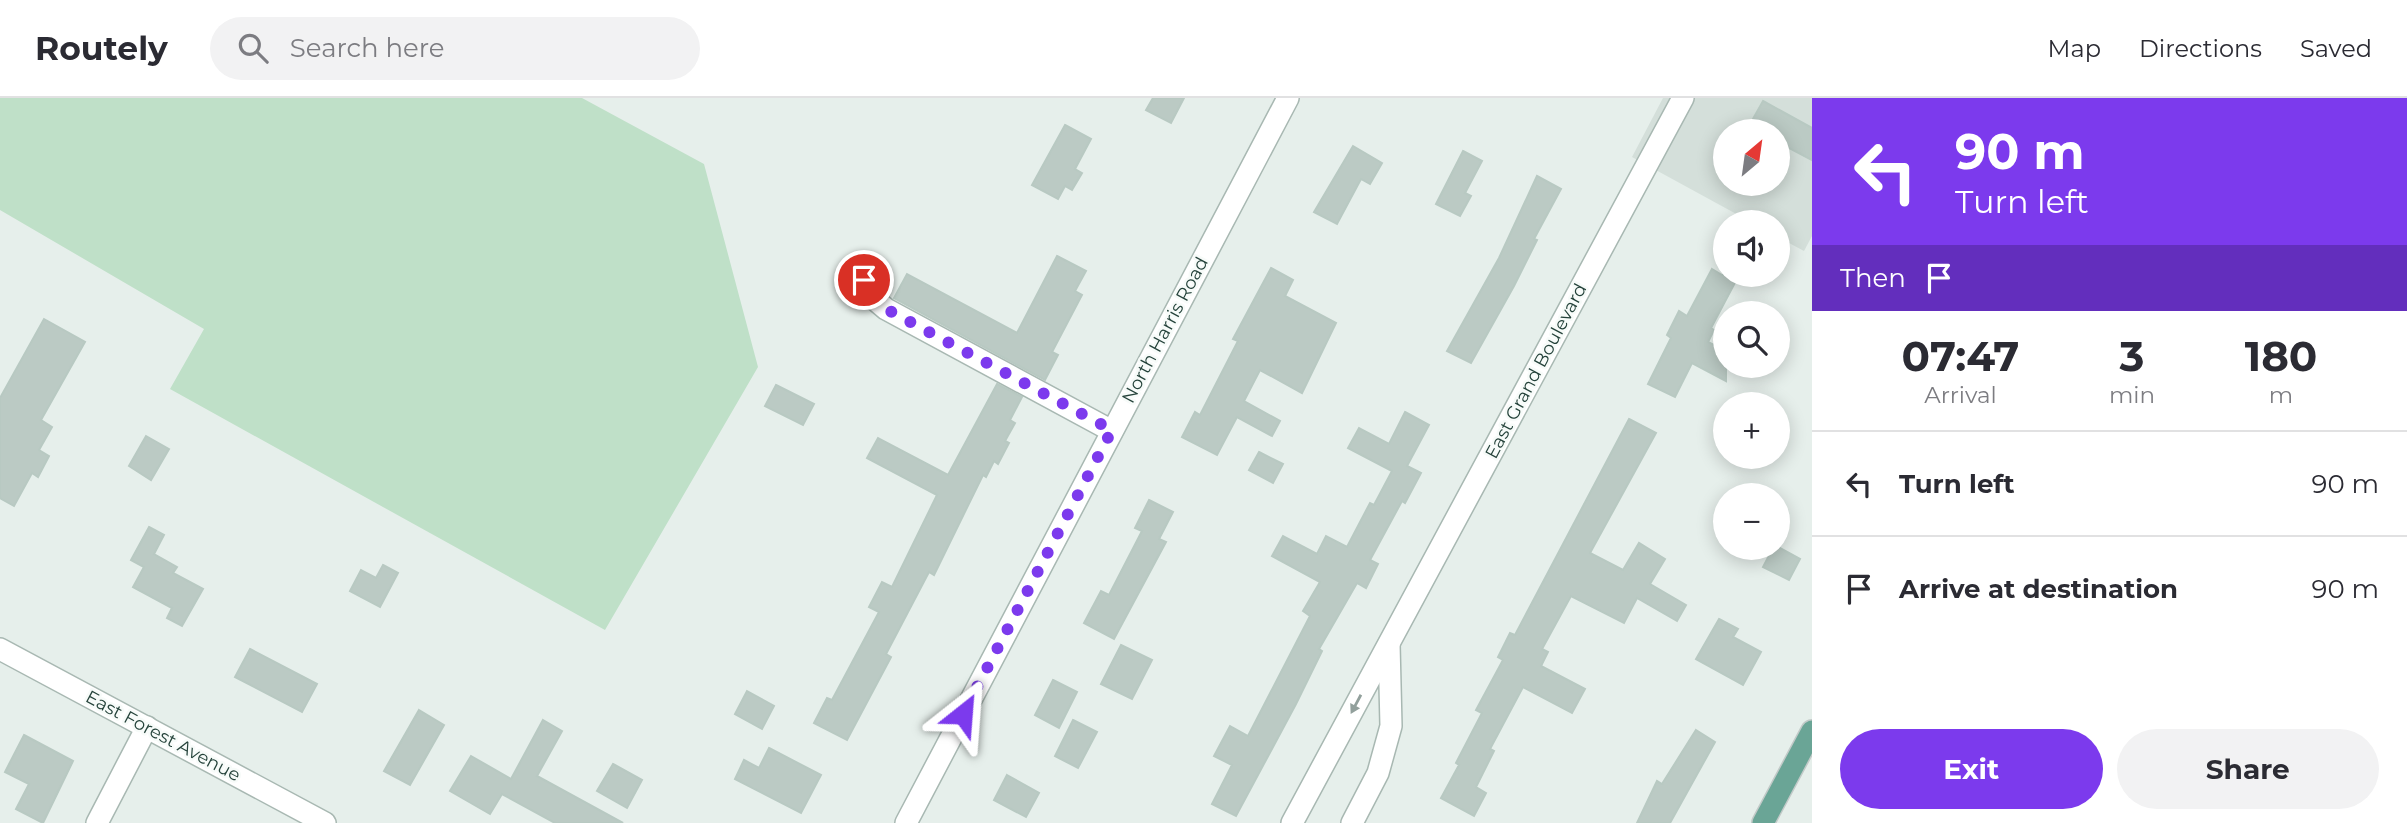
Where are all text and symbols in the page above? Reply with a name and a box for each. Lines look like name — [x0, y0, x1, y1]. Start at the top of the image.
search box — [210, 17, 700, 80]
text: Routely — [35, 28, 168, 68]
icon: search — [234, 29, 272, 67]
text: Search here — [290, 32, 445, 64]
text: Map — [2048, 34, 2101, 63]
text: Directions — [2139, 34, 2262, 63]
text: Saved — [2300, 34, 2372, 63]
north arrow — [1713, 119, 1790, 196]
map controls — [1713, 119, 1790, 560]
text: 90 m — [1955, 122, 2085, 181]
icon: left — [1840, 126, 1931, 217]
text: Turn left — [1955, 182, 2089, 221]
button: sound — [1713, 210, 1790, 287]
pin — [834, 250, 894, 310]
street label: North Harris Road — [1117, 253, 1213, 407]
icon: arrive — [1920, 259, 1958, 297]
icon: arrive — [845, 261, 883, 299]
text: Then — [1840, 262, 1906, 294]
street label: East Grand Boulevard — [1480, 280, 1592, 462]
button: search — [1713, 301, 1790, 378]
text: 07:47 — [1902, 330, 2019, 382]
text: 3 — [2120, 330, 2144, 382]
text: 180 — [2245, 330, 2317, 382]
text: Arrival — [1924, 381, 1997, 409]
text: min — [2109, 381, 2155, 409]
text: m — [2269, 381, 2293, 409]
button: + — [1713, 392, 1790, 469]
icon: left — [1840, 465, 1878, 503]
text: Turn left — [1899, 468, 2015, 500]
text: 90 m — [2312, 468, 2379, 500]
button: − — [1713, 483, 1790, 560]
icon: arrive — [1840, 570, 1878, 608]
text: Arrive at destination — [1899, 573, 2178, 605]
text: 90 m — [2312, 573, 2379, 605]
position arrow — [926, 677, 1000, 751]
street label: East Forest Avenue — [82, 686, 244, 786]
one-way arrow — [1350, 694, 1362, 713]
button: Exit — [1840, 729, 2103, 809]
button: Share — [2117, 729, 2379, 809]

